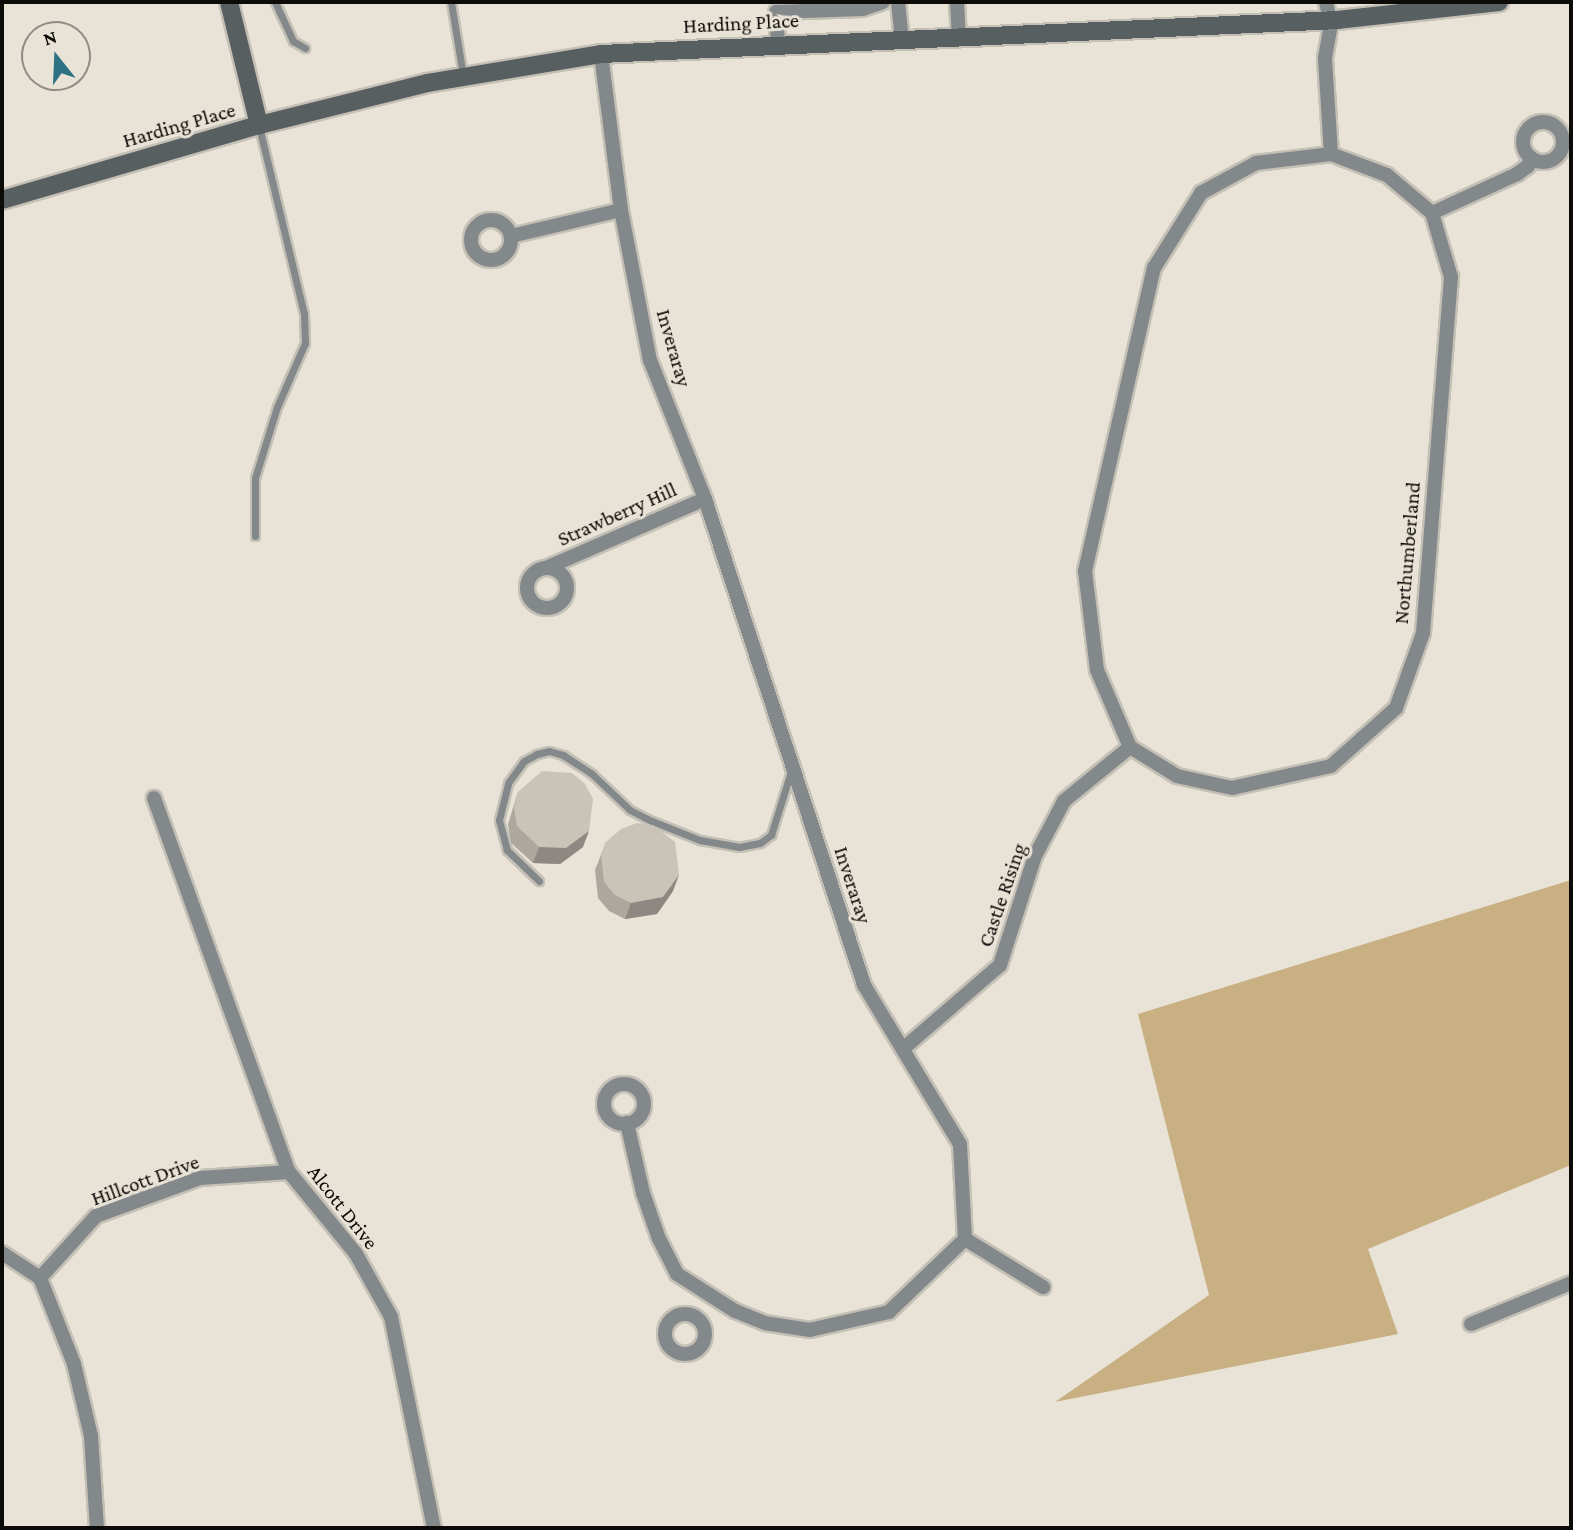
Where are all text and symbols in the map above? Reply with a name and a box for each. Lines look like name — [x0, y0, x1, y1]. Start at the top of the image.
street label: Harding Place — [682, 7, 800, 39]
north arrow — [21, 21, 91, 91]
text: N — [41, 25, 59, 49]
street label: Harding Place — [120, 97, 238, 153]
street label: Inveraray — [651, 306, 697, 390]
street label: Strawberry Hill — [554, 477, 680, 551]
street label: Northumberland — [1388, 481, 1426, 625]
street label: Castle Rising — [972, 840, 1032, 950]
street label: Inveraray — [829, 843, 877, 927]
street label: Hillcott Drive — [88, 1149, 202, 1211]
street label: Alcott Drive — [302, 1160, 384, 1254]

